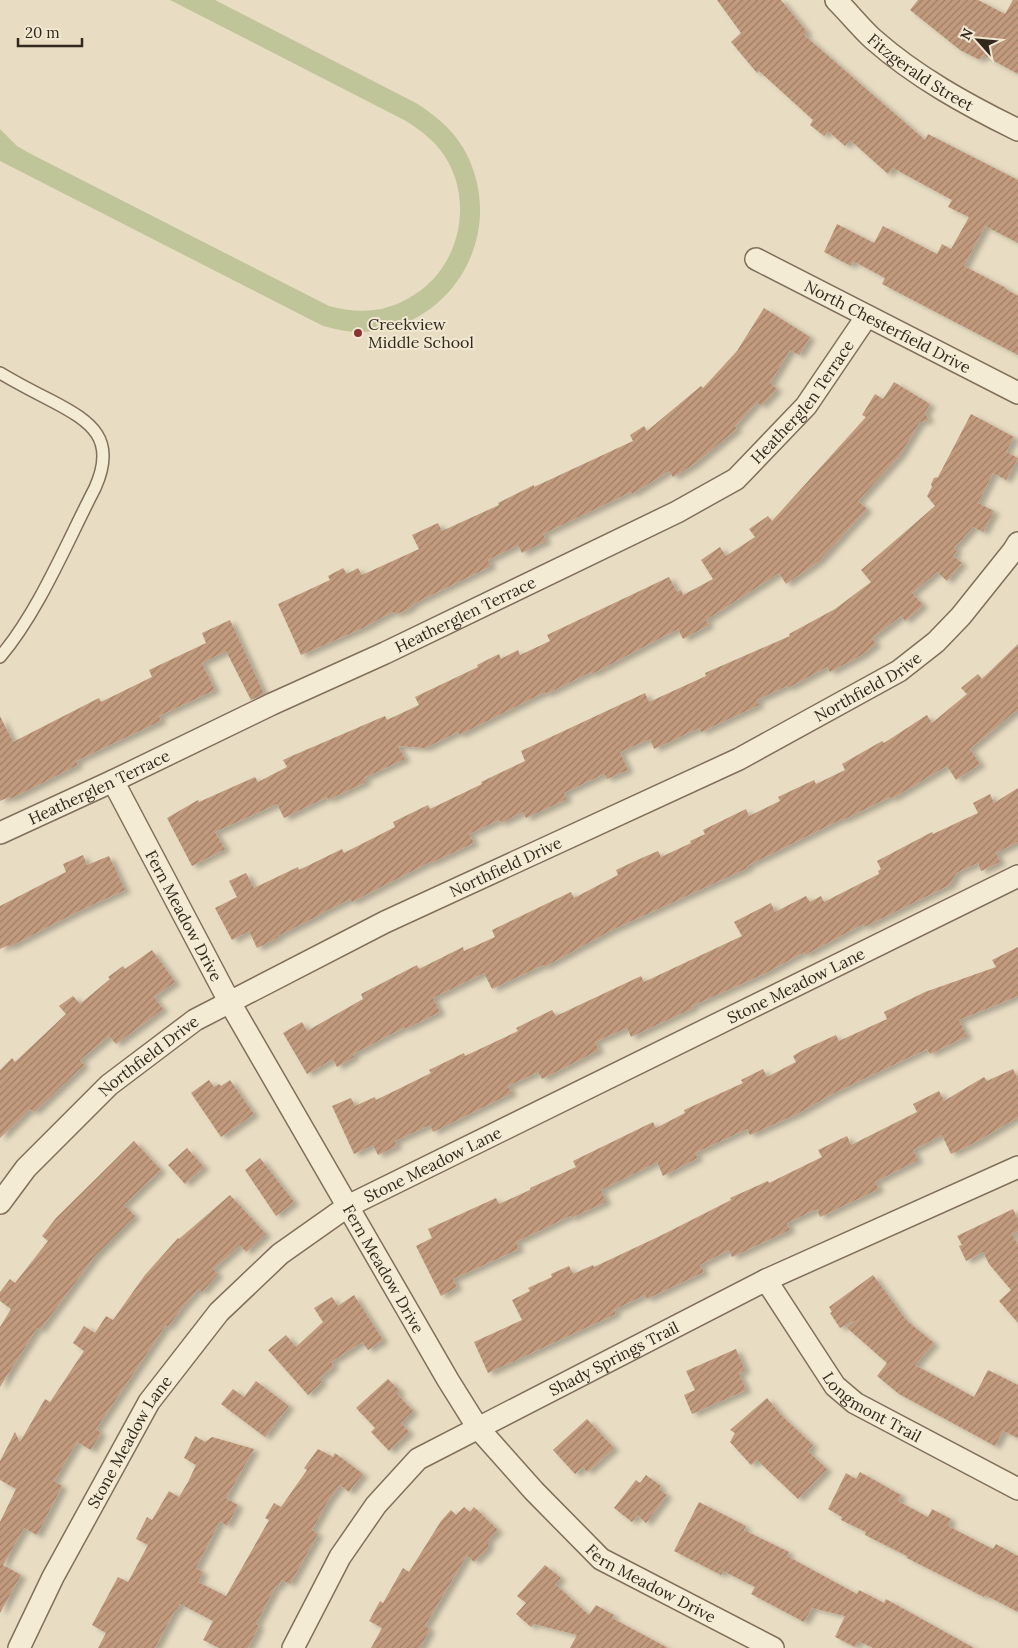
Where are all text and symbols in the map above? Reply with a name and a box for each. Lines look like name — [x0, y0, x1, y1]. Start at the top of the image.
scale bar — [18, 15, 81, 47]
north arrow — [953, 15, 1003, 65]
text: 20 m — [25, 23, 60, 42]
text: N — [956, 25, 977, 43]
street label: Fitzgerald Street — [864, 29, 978, 116]
street label: North Chesterfield Drive — [801, 276, 975, 377]
place label: Creekview Middle School — [368, 314, 474, 352]
marker: Creekview Middle School — [352, 327, 364, 339]
street label: Heatherglen Terrace — [746, 336, 858, 468]
street label: Heatherglen Terrace — [392, 572, 539, 657]
street label: Northfield Drive — [811, 647, 926, 726]
street label: Heatherglen Terrace — [25, 745, 173, 829]
street label: Northfield Drive — [446, 832, 565, 901]
street label: Fern Meadow Drive — [141, 846, 227, 985]
street label: Stone Meadow Lane — [724, 943, 868, 1028]
street label: Northfield Drive — [94, 1011, 203, 1100]
street label: Stone Meadow Lane — [360, 1122, 505, 1207]
street label: Fern Meadow Drive — [339, 1201, 429, 1337]
street label: Shady Springs Trail — [545, 1317, 682, 1400]
street label: Longmont Trail — [818, 1368, 925, 1446]
street label: Stone Meadow Lane — [83, 1371, 176, 1512]
street label: Fern Meadow Drive — [582, 1539, 720, 1627]

